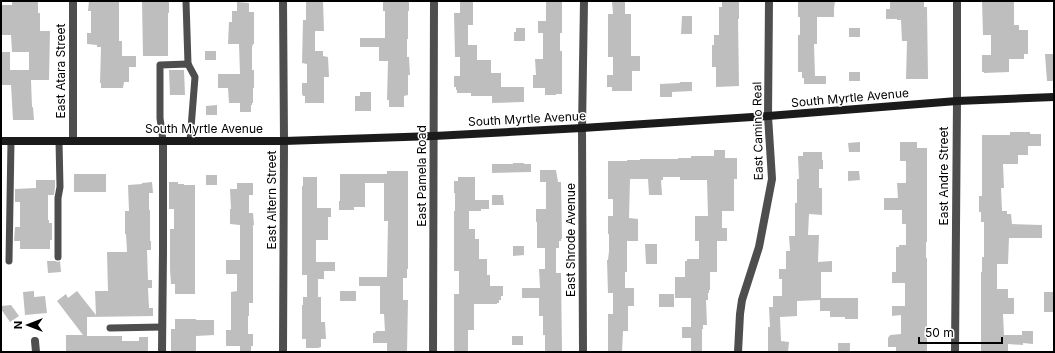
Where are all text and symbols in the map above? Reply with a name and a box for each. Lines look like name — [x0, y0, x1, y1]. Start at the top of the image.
street label: East Atara Street — [53, 24, 68, 118]
street label: East Camino Real — [749, 82, 766, 180]
street label: South Myrtle Avenue — [790, 85, 909, 110]
street label: South Myrtle Avenue — [468, 108, 586, 129]
street label: South Myrtle Avenue — [145, 121, 263, 136]
street label: East Pamela Road — [414, 125, 429, 227]
street label: East Andre Street — [936, 127, 951, 225]
street label: East Altern Street — [264, 151, 279, 249]
street label: East Shrode Avenue — [563, 183, 578, 297]
north arrow — [8, 305, 48, 345]
scale bar — [919, 319, 1002, 345]
text: N — [11, 321, 25, 329]
text: 50 m — [925, 325, 954, 340]

